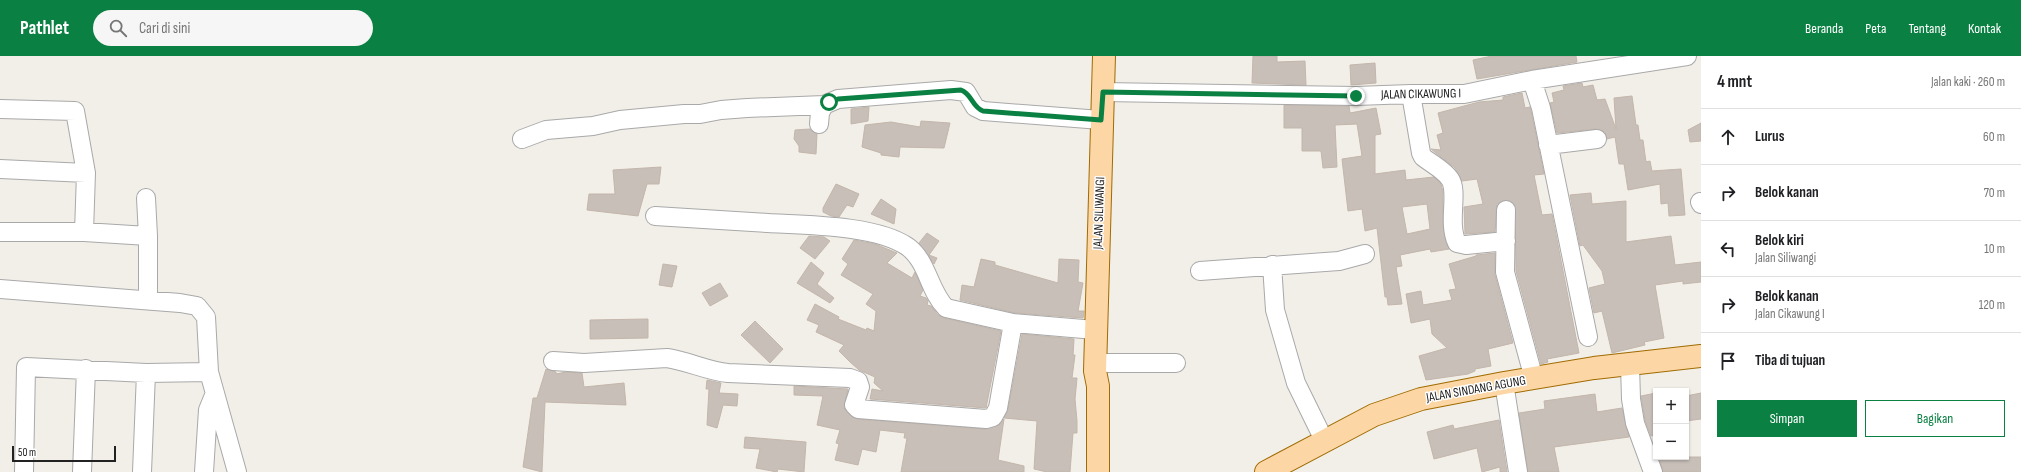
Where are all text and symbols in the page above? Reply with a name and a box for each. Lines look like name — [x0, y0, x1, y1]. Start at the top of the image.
search box — [93, 10, 373, 46]
text: Pathlet — [20, 17, 69, 40]
icon: search — [107, 17, 129, 39]
text: Cari di sini — [139, 19, 190, 38]
text: Beranda — [1805, 20, 1843, 37]
text: Peta — [1865, 20, 1886, 37]
text: Tentang — [1908, 20, 1946, 37]
text: Kontak — [1968, 20, 2001, 37]
text: 4 mnt — [1717, 72, 1752, 92]
text: Jalan kaki · 260 m — [1931, 74, 2005, 90]
street label: JALAN CIKAWUNG I — [1380, 85, 1461, 103]
route end — [1347, 87, 1365, 105]
route start — [820, 93, 838, 111]
icon: ahead — [1717, 126, 1739, 148]
text: Lurus — [1755, 127, 1784, 146]
text: 60 m — [1983, 129, 2005, 145]
street label: JALAN SILIWANGI — [1090, 176, 1108, 251]
icon: right — [1717, 182, 1739, 204]
text: Belok kanan — [1755, 183, 1819, 202]
text: 70 m — [1984, 185, 2005, 201]
text: Belok kiri — [1755, 231, 1804, 250]
icon: left — [1717, 238, 1739, 260]
text: 10 m — [1984, 241, 2005, 257]
text: Jalan Siliwangi — [1755, 250, 1816, 266]
text: Belok kanan — [1755, 287, 1819, 306]
icon: right — [1717, 294, 1739, 316]
text: 120 m — [1979, 297, 2005, 313]
text: Jalan Cikawung I — [1755, 306, 1825, 322]
icon: arrive — [1717, 350, 1739, 372]
text: Tiba di tujuan — [1755, 351, 1825, 370]
street label: JALAN SINDANG AGUNG — [1424, 372, 1527, 406]
map controls — [1653, 388, 1689, 460]
button: + — [1653, 388, 1689, 424]
button: Simpan — [1717, 400, 1857, 437]
button: Bagikan — [1865, 400, 2005, 437]
button: − — [1653, 424, 1689, 460]
scale bar — [12, 444, 116, 463]
text: 50 m — [18, 446, 36, 459]

